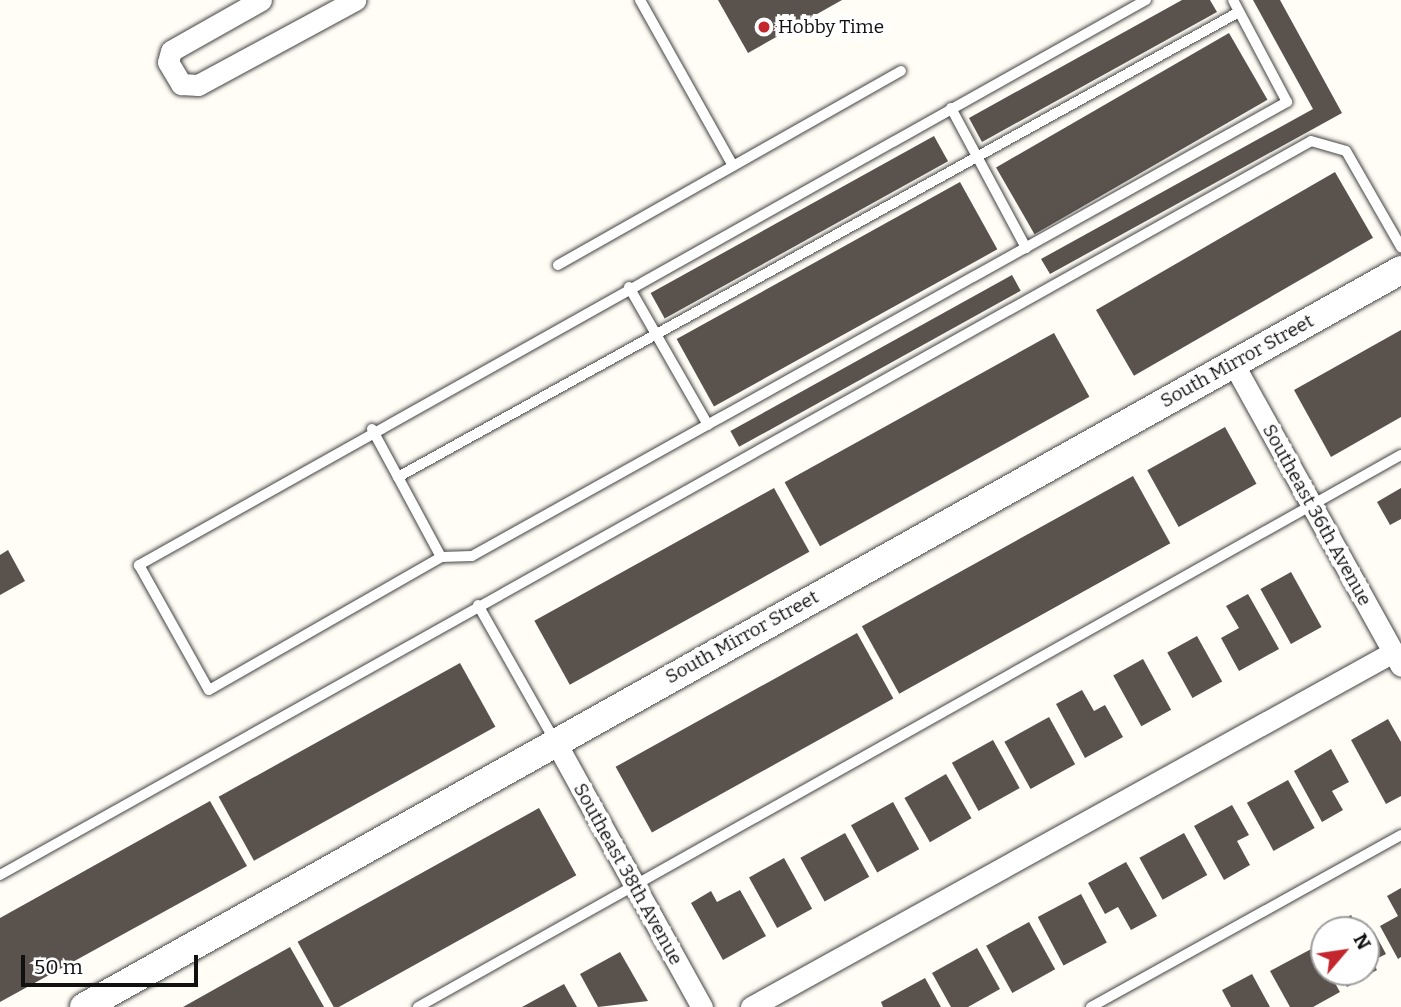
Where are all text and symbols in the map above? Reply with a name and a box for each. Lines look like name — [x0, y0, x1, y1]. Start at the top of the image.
place label: Hobby Time — [778, 16, 884, 38]
marker: Hobby Time — [756, 19, 772, 35]
street label: South Mirror Street — [1156, 309, 1318, 413]
street label: Southeast 36th Avenue — [1258, 420, 1376, 610]
street label: South Mirror Street — [661, 585, 823, 689]
street label: Southeast 38th Avenue — [569, 779, 687, 969]
north arrow — [1310, 916, 1380, 986]
text: N — [1348, 930, 1376, 954]
scale bar — [24, 940, 201, 984]
text: 50 m — [34, 954, 83, 980]

